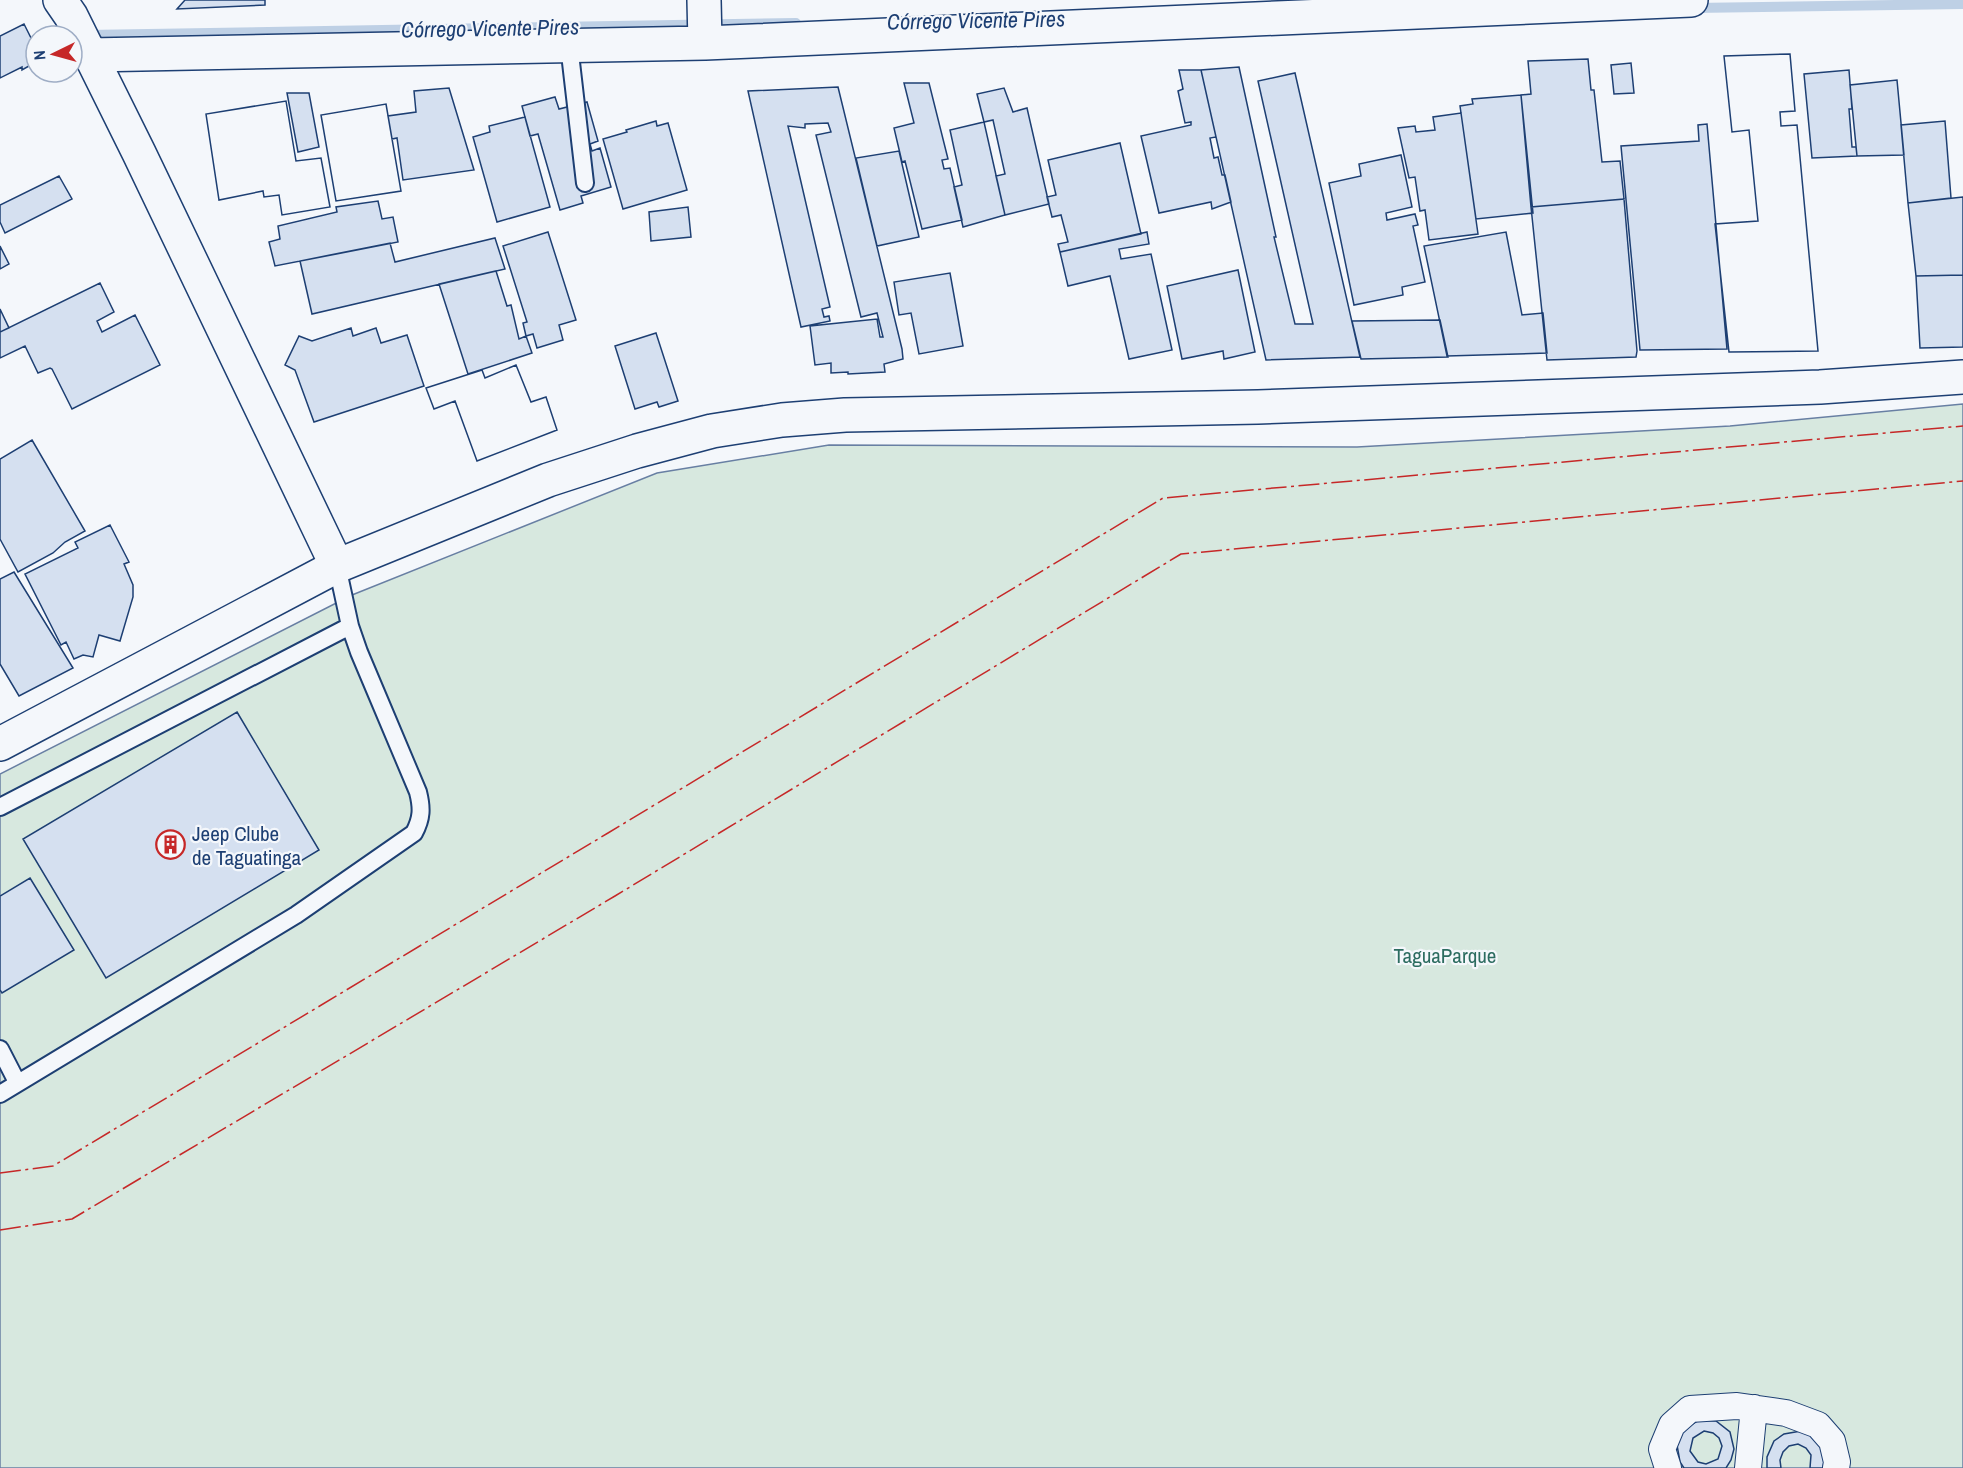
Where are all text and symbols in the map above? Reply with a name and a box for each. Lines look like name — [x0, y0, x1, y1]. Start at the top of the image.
water label: Córrego Vicente Pires — [887, 3, 1065, 37]
water label: Córrego Vicente Pires — [401, 11, 579, 45]
north arrow — [24, 24, 84, 84]
text: N — [28, 50, 50, 61]
place label: Jeep Clube de Taguatinga — [192, 819, 302, 872]
building icon: Jeep Clube de Taguatinga — [155, 829, 187, 861]
park label: TaguaParque — [1394, 941, 1496, 970]

